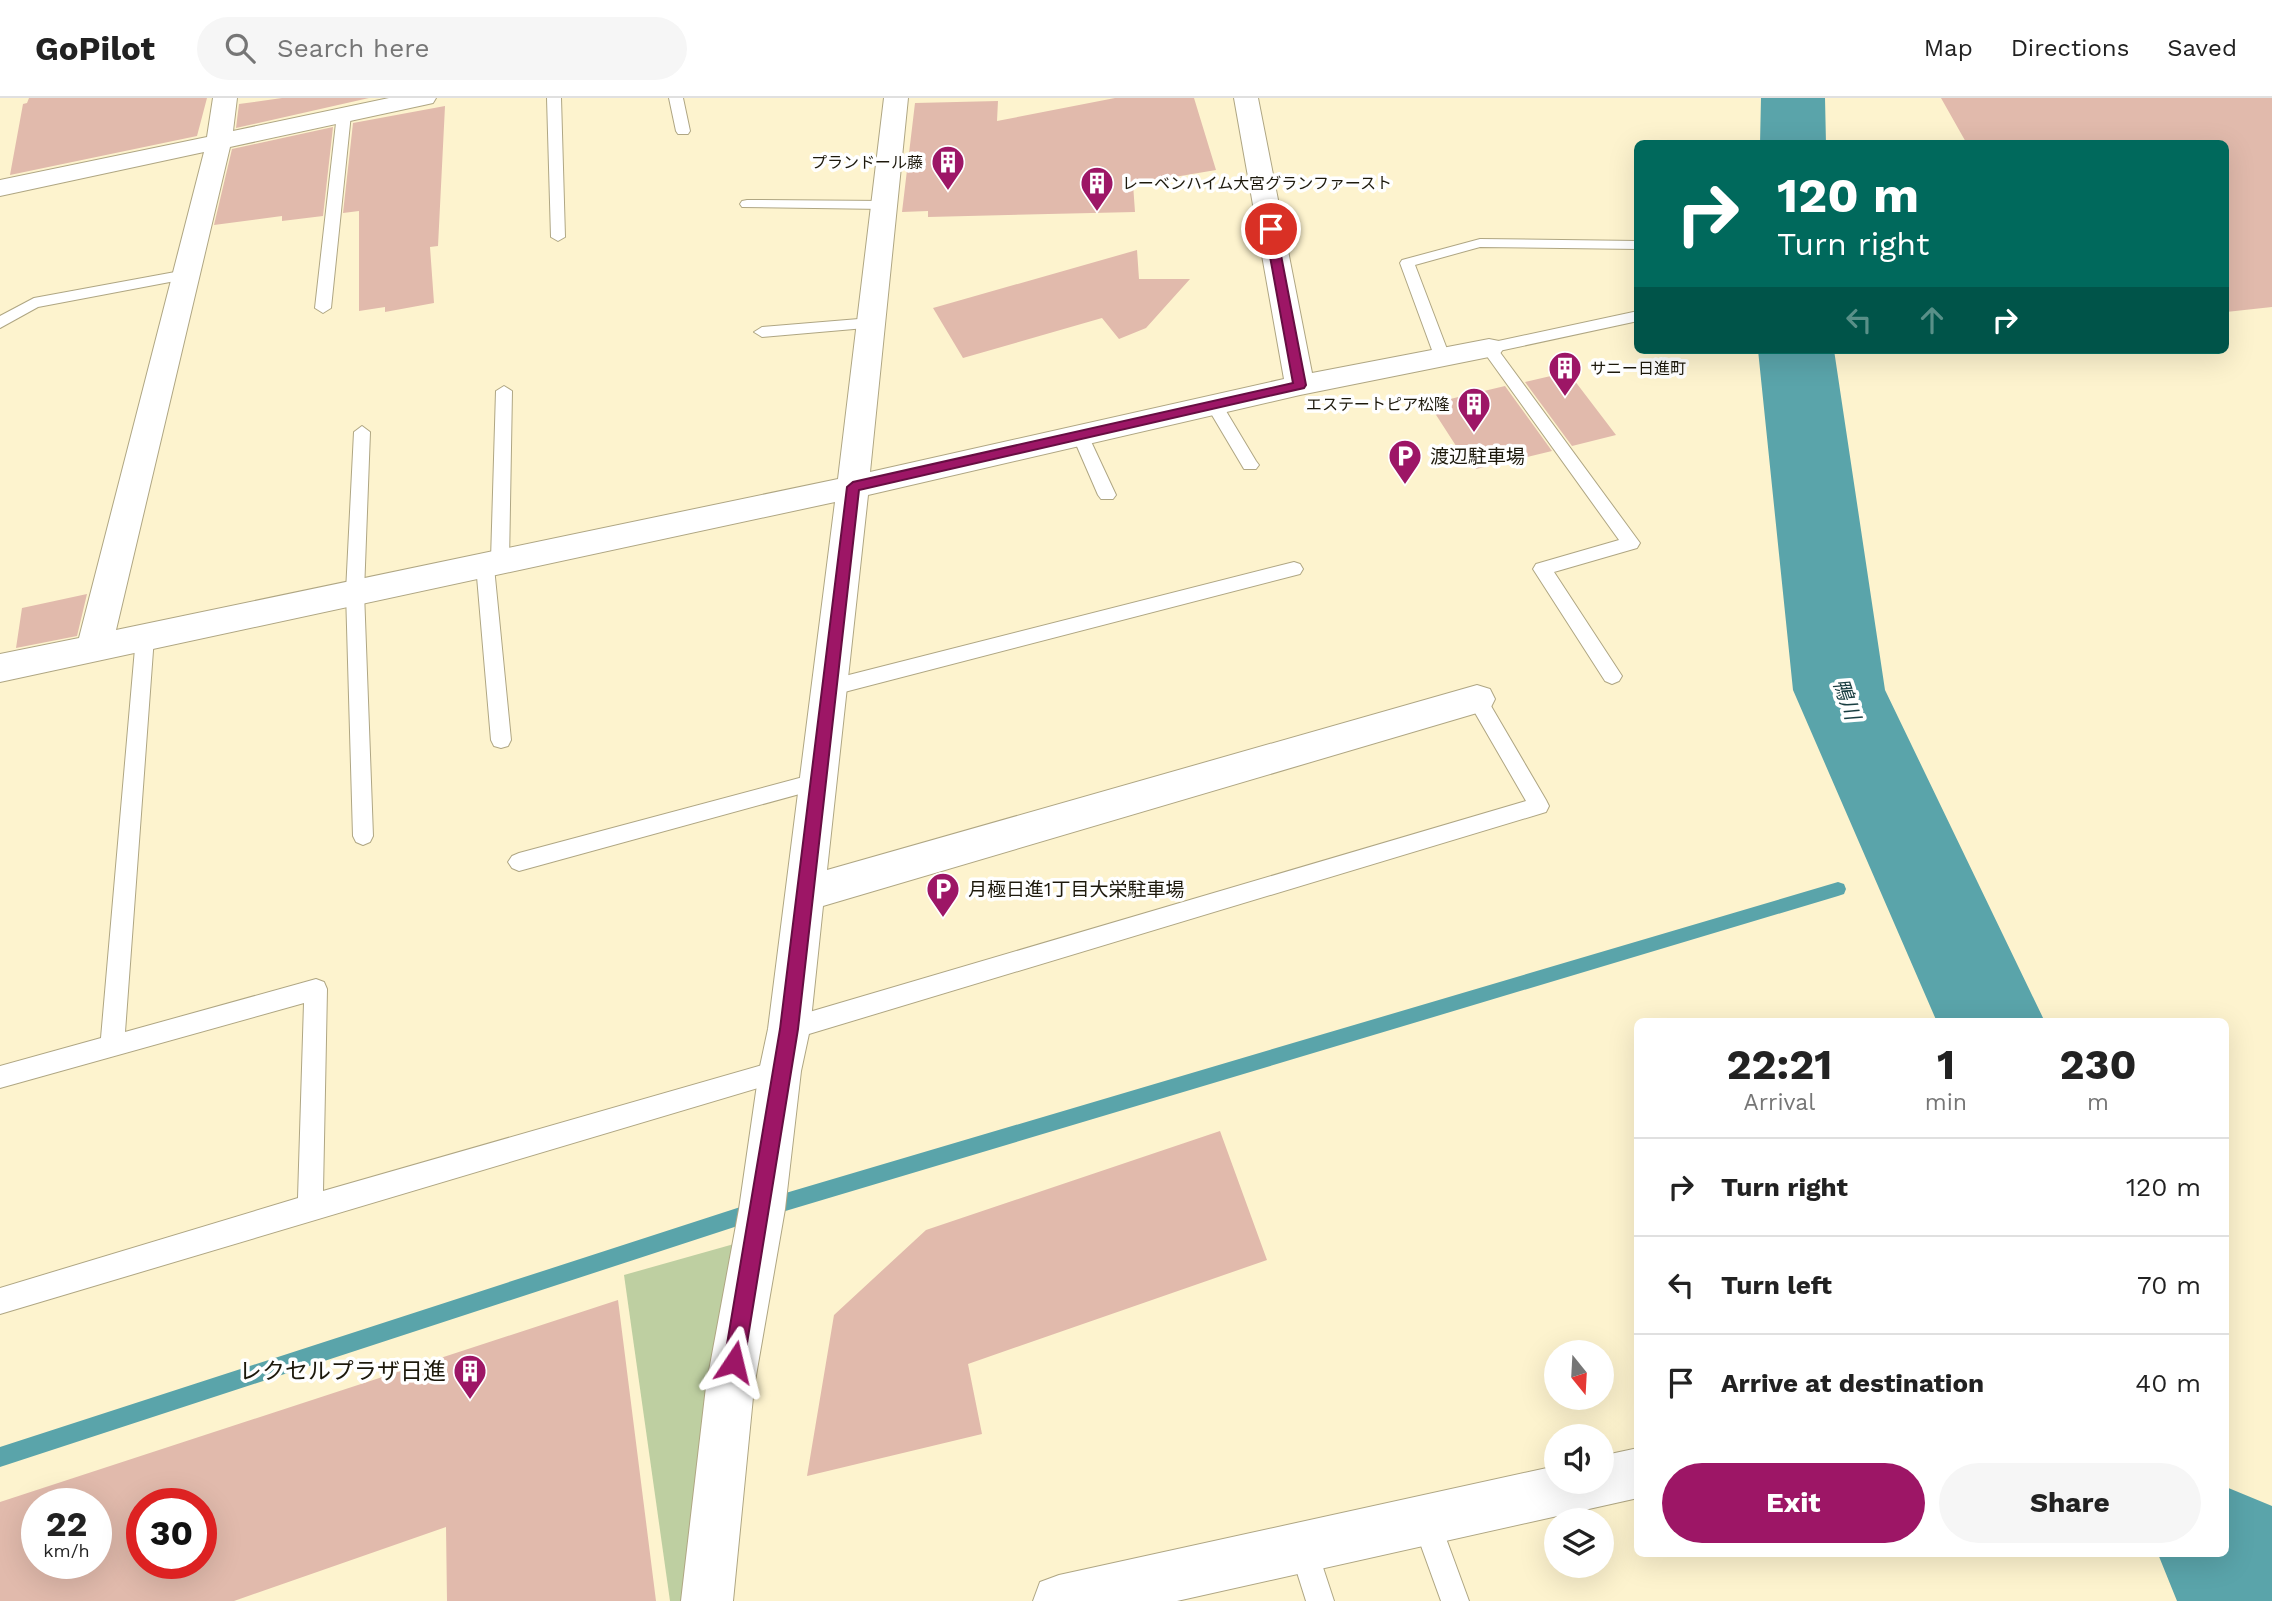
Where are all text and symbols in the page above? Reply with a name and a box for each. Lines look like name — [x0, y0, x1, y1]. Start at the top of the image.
search box — [197, 17, 687, 80]
text: GoPilot — [35, 29, 155, 68]
icon: search — [221, 29, 259, 67]
text: Search here — [277, 33, 429, 63]
text: Map — [1924, 34, 1973, 62]
text: Directions — [2011, 34, 2129, 62]
text: Saved — [2167, 34, 2237, 62]
building icon: プランドール藤 — [929, 143, 967, 192]
place label: プランドール藤 — [811, 153, 923, 172]
building icon: レーベンハイム大宮グランファースト — [1078, 164, 1116, 213]
text: 120 m — [1777, 166, 1919, 224]
icon: right — [1662, 168, 1753, 259]
place label: レーベンハイム大宮グランファースト — [1122, 174, 1392, 193]
pin — [1241, 199, 1301, 259]
icon: arrive — [1252, 210, 1290, 248]
text: Turn right — [1777, 225, 1929, 263]
icon: left — [1840, 301, 1878, 339]
icon: ahead — [1913, 301, 1951, 339]
icon: right — [1986, 301, 2024, 339]
building icon: サニー日進町 — [1546, 349, 1584, 398]
place label: サニー日進町 — [1590, 359, 1686, 378]
building icon: エステートピア松隆 — [1455, 385, 1493, 434]
place label: エステートピア松隆 — [1306, 395, 1450, 414]
parking icon: 渡辺駐車場 — [1386, 437, 1424, 486]
place label: 渡辺駐車場 — [1430, 445, 1525, 468]
water label: 鴨川 — [1828, 675, 1866, 725]
parking icon: 月極日進1丁目大栄駐車場 — [924, 870, 962, 919]
place label: 月極日進1丁目大栄駐車場 — [968, 878, 1184, 901]
text: 22:21 — [1726, 1040, 1832, 1089]
text: 1 — [1937, 1040, 1955, 1089]
text: 230 — [2060, 1040, 2137, 1089]
text: Arrival — [1744, 1089, 1815, 1116]
text: min — [1925, 1089, 1967, 1116]
text: m — [2087, 1089, 2109, 1116]
icon: right — [1662, 1168, 1700, 1206]
text: Turn right — [1721, 1172, 1848, 1202]
text: 120 m — [2126, 1172, 2201, 1202]
icon: left — [1662, 1266, 1700, 1304]
text: Turn left — [1721, 1270, 1832, 1300]
text: 70 m — [2137, 1270, 2201, 1300]
position arrow — [697, 1325, 771, 1399]
north arrow — [1544, 1340, 1614, 1410]
map controls — [1544, 1340, 1614, 1578]
building icon: レクセルプラザ日進 — [451, 1352, 489, 1401]
place label: レクセルプラザ日進 — [239, 1358, 446, 1385]
icon: arrive — [1662, 1364, 1700, 1402]
text: Arrive at destination — [1721, 1368, 1984, 1398]
text: 40 m — [2135, 1368, 2201, 1398]
button: sound — [1544, 1424, 1614, 1494]
button: Exit — [1662, 1463, 1925, 1543]
button: Share — [1939, 1463, 2201, 1543]
speed limit sign: 30 — [126, 1488, 217, 1579]
text: 22 — [46, 1503, 87, 1545]
button: layers — [1544, 1508, 1614, 1578]
text: km/h — [43, 1540, 90, 1561]

